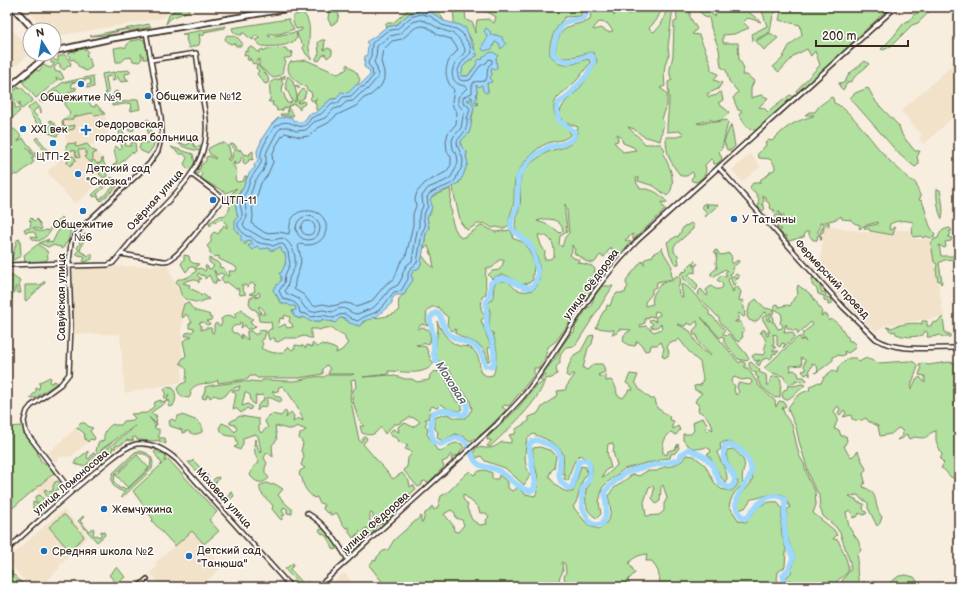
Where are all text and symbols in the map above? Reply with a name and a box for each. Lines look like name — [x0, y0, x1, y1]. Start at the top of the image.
north arrow — [22, 22, 62, 62]
scale bar — [816, 22, 908, 48]
text: N — [35, 26, 45, 40]
text: 200 m — [822, 29, 856, 44]
marker: Общежитие №9 — [76, 79, 86, 89]
place label: Общежитие №12 — [156, 90, 242, 103]
place label: Общежитие №9 — [40, 91, 122, 104]
marker: Общежитие №12 — [143, 91, 153, 101]
place label: Федоровская городская больница — [95, 118, 199, 144]
place label: XXI век — [30, 123, 68, 136]
marker: XXI век — [18, 124, 28, 134]
marker: Федоровская городская больница — [80, 124, 92, 136]
marker: ЦТП-2 — [48, 138, 58, 148]
place label: ЦТП-2 — [36, 150, 70, 163]
place label: Детский сад "Сказка" — [86, 162, 150, 188]
street label: Озёрная улица — [124, 166, 186, 233]
marker: Детский сад "Сказка" — [73, 169, 83, 179]
place label: ЦТП-11 — [221, 194, 257, 207]
marker: ЦТП-11 — [208, 195, 218, 205]
marker: Общежитие №6 — [78, 206, 88, 216]
place label: У Татьяны — [742, 213, 796, 226]
marker: У Татьяны — [729, 214, 739, 224]
place label: Общежитие №6 — [53, 218, 113, 244]
street label: Фермерский проезд — [792, 237, 872, 321]
street label: улица Фёдорова — [560, 246, 622, 322]
street label: Савуйская улица — [55, 252, 68, 341]
water label: Моховая — [432, 359, 470, 408]
street label: улица Ломоносова — [31, 446, 112, 517]
street label: Моховая улица — [193, 465, 255, 531]
street label: улица Фёдорова — [340, 489, 412, 555]
place label: Жемчужина — [112, 503, 173, 516]
marker: Жемчужина — [99, 504, 109, 514]
place label: Детский сад "Танюша" — [197, 544, 261, 570]
place label: Средняя школа №2 — [52, 545, 154, 558]
marker: Средняя школа №2 — [39, 546, 49, 556]
marker: Детский сад "Танюша" — [184, 551, 194, 561]

